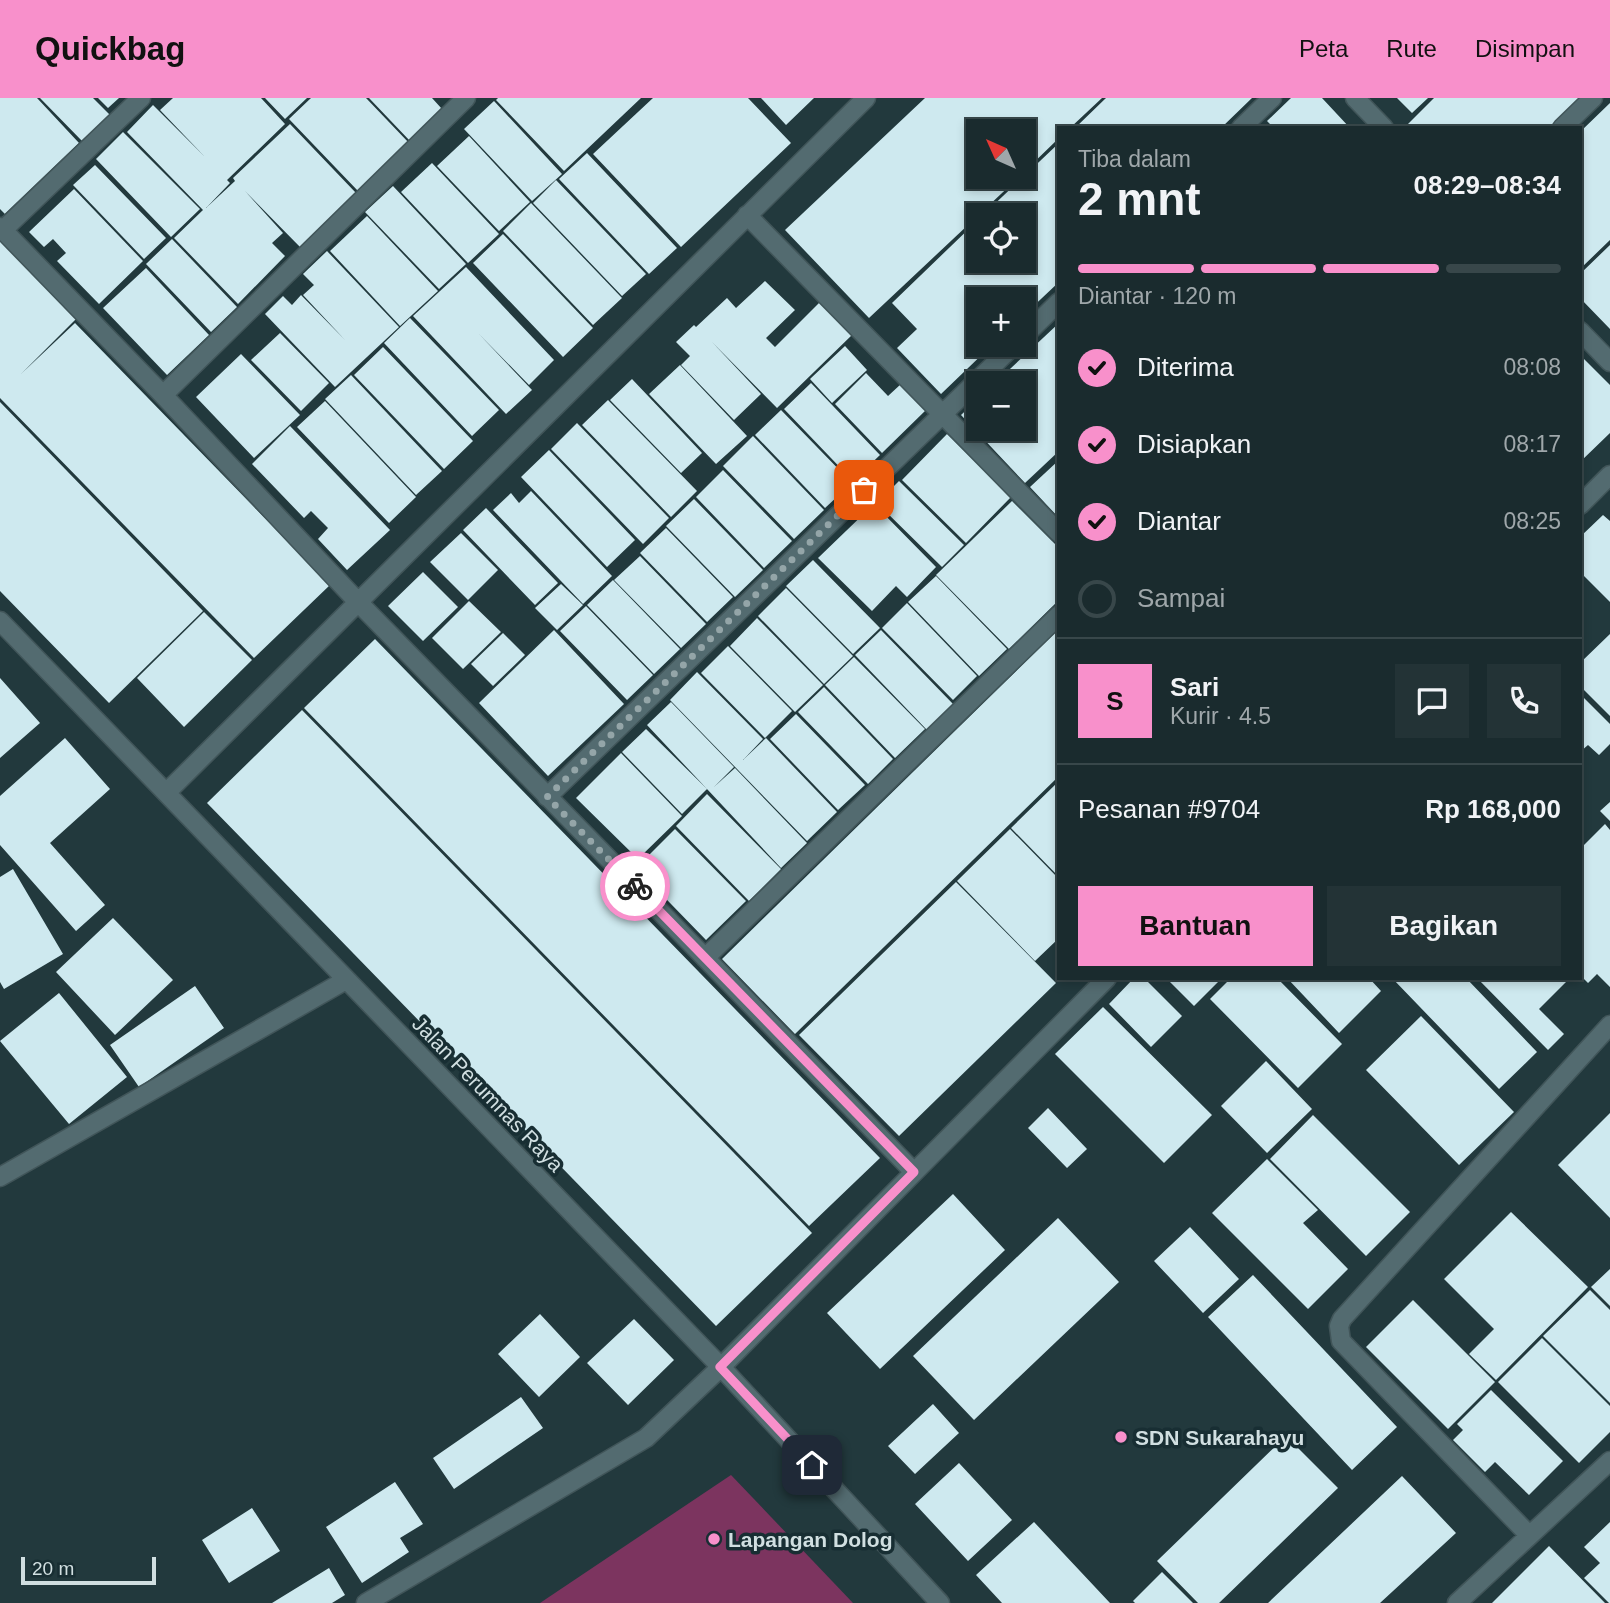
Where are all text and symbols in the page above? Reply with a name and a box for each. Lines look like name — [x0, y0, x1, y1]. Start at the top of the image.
text: Quickbag — [35, 30, 185, 67]
text: Peta — [1299, 35, 1348, 62]
text: Rute — [1386, 35, 1437, 62]
text: Disimpan — [1475, 35, 1575, 62]
north arrow — [966, 119, 1036, 189]
map controls — [966, 119, 1036, 441]
text: Tiba dalam — [1078, 146, 1191, 172]
text: 08:29–08:34 — [1414, 170, 1561, 200]
text: 2 mnt — [1078, 173, 1201, 225]
button: locate — [966, 203, 1036, 273]
text: Diantar · 120 m — [1078, 283, 1237, 309]
button: + — [966, 287, 1036, 357]
icon: check — [1078, 349, 1116, 387]
text: Diterima — [1137, 352, 1234, 382]
text: 08:08 — [1503, 354, 1561, 380]
button: − — [966, 371, 1036, 441]
icon: check — [1078, 426, 1116, 464]
text: Disiapkan — [1137, 429, 1251, 459]
text: 08:17 — [1503, 431, 1561, 457]
pin — [834, 460, 894, 520]
icon: bag — [845, 471, 883, 509]
icon: check — [1078, 503, 1116, 541]
text: Diantar — [1137, 506, 1221, 536]
text: 08:25 — [1503, 508, 1561, 534]
text: Sampai — [1137, 583, 1225, 613]
button: chat — [1395, 664, 1469, 738]
button: phone — [1487, 664, 1561, 738]
text: Sari — [1170, 672, 1219, 702]
text: S — [1106, 686, 1124, 716]
text: Kurir · 4.5 — [1170, 703, 1271, 729]
text: Pesanan #9704 — [1078, 794, 1260, 824]
text: Rp 168,000 — [1425, 794, 1561, 824]
courier — [600, 851, 670, 921]
icon: bike — [616, 867, 654, 905]
button: Bantuan — [1078, 886, 1313, 966]
button: Bagikan — [1327, 886, 1561, 966]
street label: Jalan Perumnas Raya — [408, 1012, 568, 1177]
place label: SDN Sukarahayu — [1135, 1426, 1304, 1449]
marker: SDN Sukarahayu — [1113, 1429, 1129, 1445]
pin — [782, 1435, 842, 1495]
icon: home — [793, 1446, 831, 1484]
place label: Lapangan Dolog — [728, 1528, 893, 1551]
marker: Lapangan Dolog — [706, 1531, 722, 1547]
scale bar — [21, 1554, 156, 1586]
text: 20 m — [32, 1558, 74, 1579]

